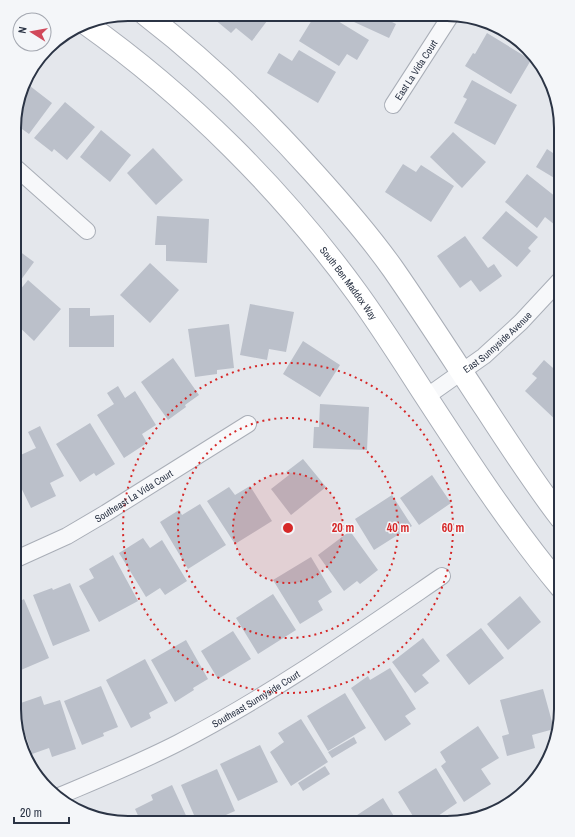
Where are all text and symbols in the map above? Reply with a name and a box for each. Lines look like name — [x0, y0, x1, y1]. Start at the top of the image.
north arrow — [12, 12, 52, 52]
text: N — [15, 26, 30, 35]
street label: East La Vida Court — [392, 36, 440, 102]
street label: South Ben Maddox Way — [317, 244, 381, 323]
street label: East Sunnyside Avenue — [460, 308, 534, 375]
street label: Southeast La Vida Court — [92, 466, 176, 525]
text: 20 m — [332, 520, 354, 536]
text: 40 m — [387, 520, 409, 536]
text: 60 m — [442, 520, 464, 536]
centre of rings — [281, 521, 295, 535]
street label: Southeast Sunnyside Court — [209, 667, 303, 730]
scale bar — [14, 799, 69, 825]
text: 20 m — [20, 805, 42, 821]

